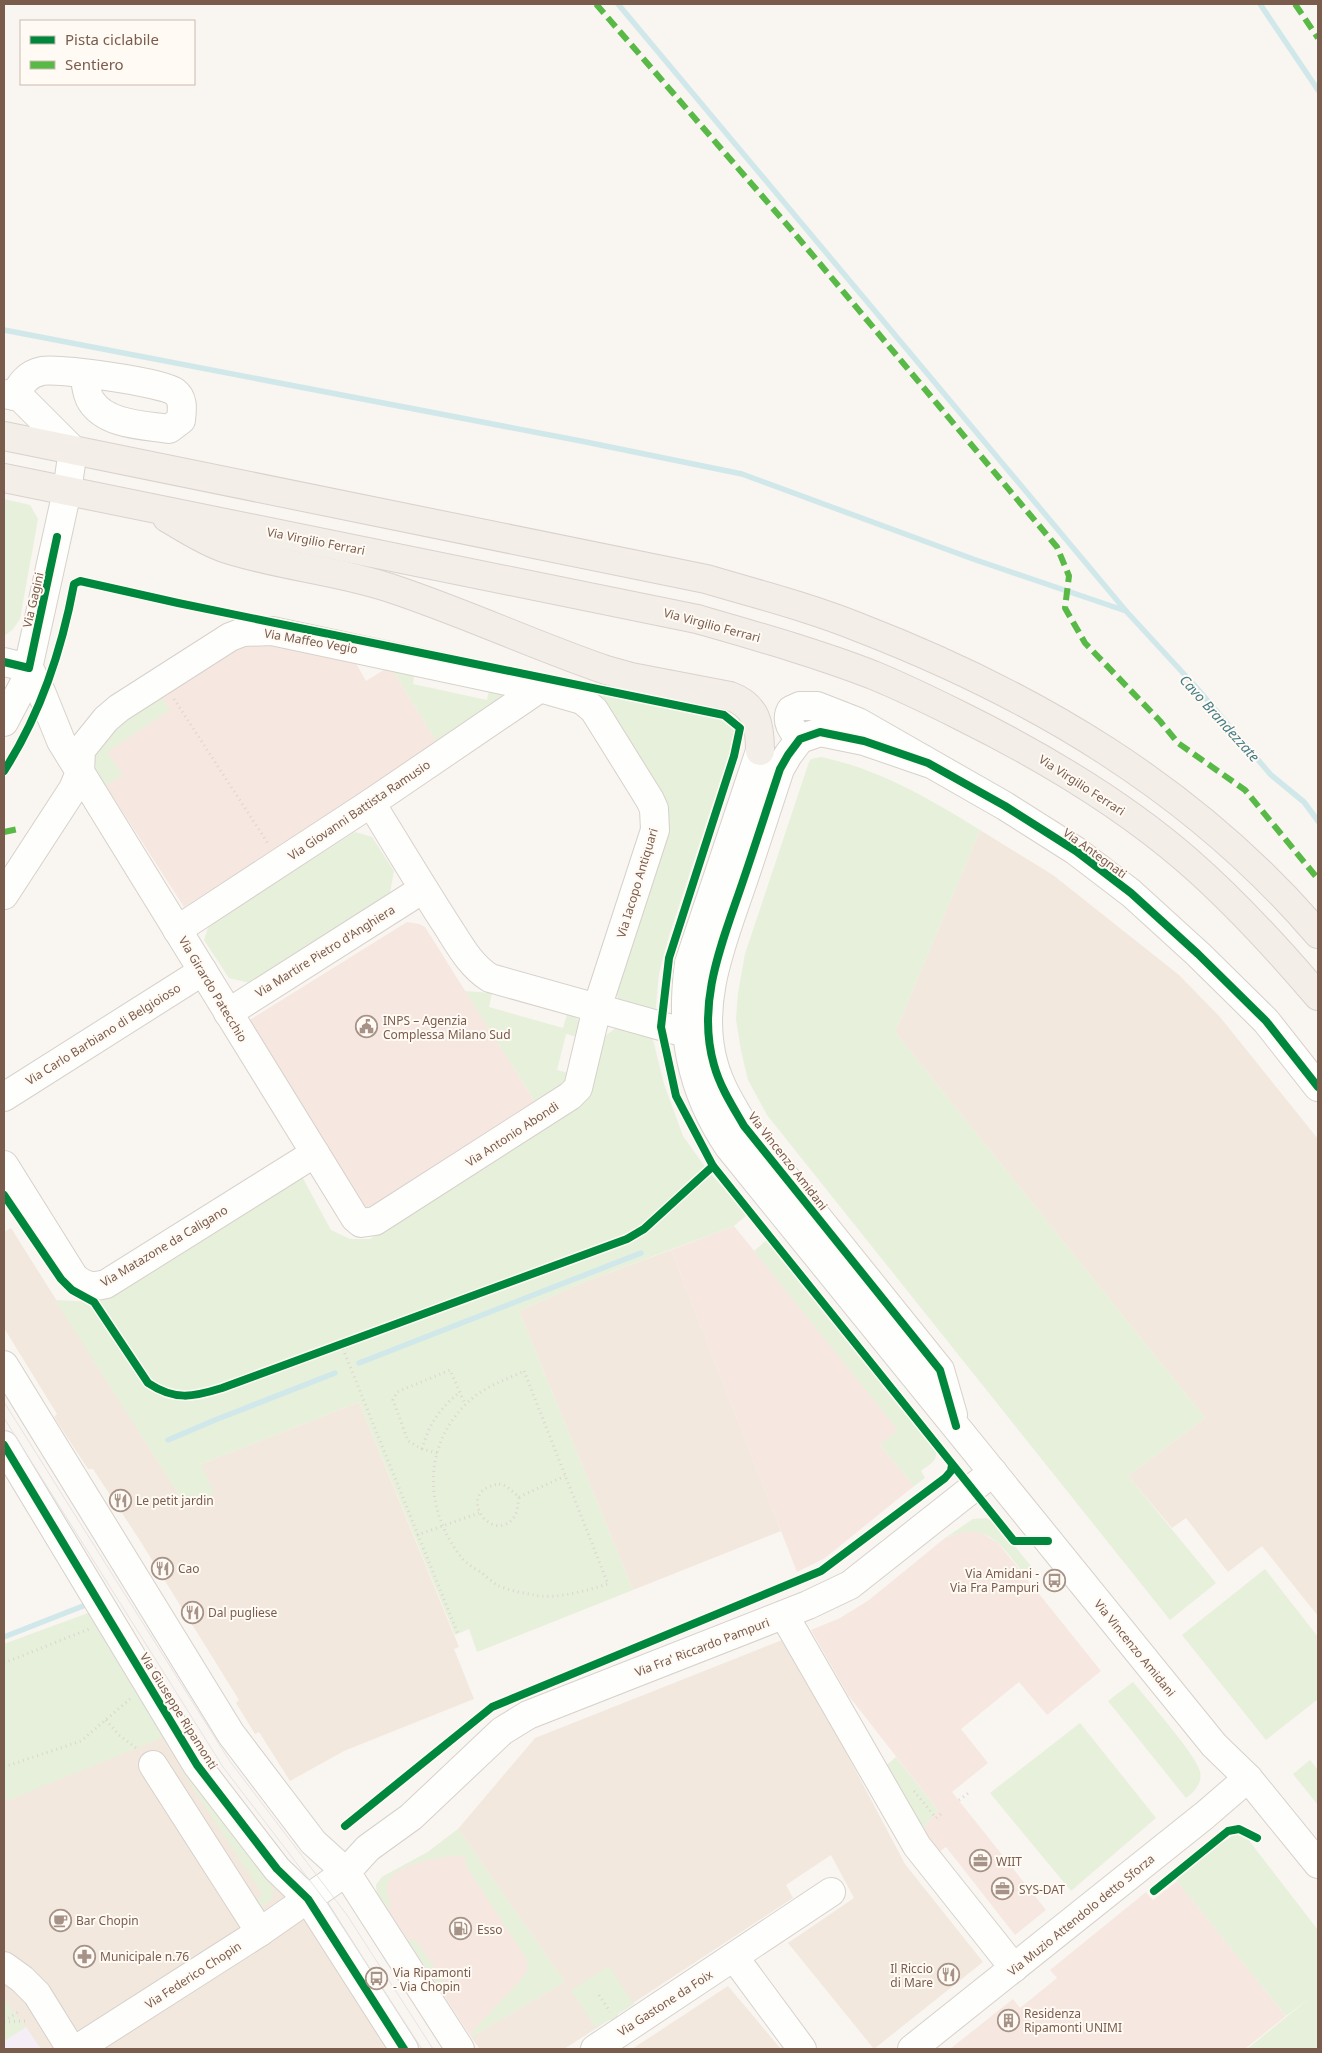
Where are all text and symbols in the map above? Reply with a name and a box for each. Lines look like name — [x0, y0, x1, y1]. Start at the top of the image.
legend — [20, 20, 195, 85]
text: Pista ciclabile — [65, 29, 159, 49]
text: Sentiero — [65, 54, 124, 74]
street label: Via Virgilio Ferrari — [265, 523, 367, 559]
street label: Via Gagini — [18, 571, 48, 629]
street label: Via Virgilio Ferrari — [662, 604, 762, 646]
street label: Via Maffeo Vegio — [263, 624, 359, 658]
water label: Cavo Brandezzate — [1176, 670, 1264, 766]
street label: Via Virgilio Ferrari — [1036, 751, 1128, 819]
street label: Via Giovanni Battista Ramusio — [285, 756, 433, 864]
street label: Via Antegnati — [1060, 824, 1130, 882]
street label: Via Iacopo Antiquari — [612, 826, 662, 940]
street label: Via Martire Pietro d'Anghiera — [252, 901, 398, 1001]
street label: Via Girardo Patecchio — [175, 933, 251, 1045]
street label: Via Carlo Barbiano di Belgioioso — [22, 979, 184, 1089]
place label: INPS – Agenzia Complessa Milano Sud — [383, 1012, 511, 1043]
public building icon: INPS – Agenzia Complessa Milano Sud — [355, 1015, 379, 1039]
street label: Via Antonio Abondi — [462, 1097, 562, 1171]
street label: Via Vincenzo Amidani — [744, 1108, 832, 1214]
street label: Via Matazone da Caligano — [97, 1201, 231, 1291]
restaurant icon: Le petit jardin — [108, 1488, 132, 1512]
place label: Le petit jardin — [136, 1492, 214, 1509]
restaurant icon: Cao — [150, 1556, 174, 1580]
place label: Cao — [178, 1560, 200, 1577]
place label: Via Amidani - Via Fra Pampuri — [950, 1565, 1039, 1596]
bus stop icon: Via Amidani - Via Fra Pampuri — [1043, 1568, 1067, 1592]
street label: Via Vincenzo Amidani — [1090, 1596, 1180, 1700]
restaurant icon: Dal pugliese — [180, 1600, 204, 1624]
place label: Dal pugliese — [208, 1604, 278, 1621]
street label: Via Fra' Riccardo Pampuri — [632, 1613, 772, 1681]
street label: Via Giuseppe Ripamonti — [136, 1649, 222, 1773]
office icon: WIIT — [968, 1849, 992, 1873]
street label: Via Muzio Attendolo detto Sforza — [1004, 1850, 1158, 1980]
place label: WIIT — [996, 1853, 1022, 1870]
office icon: SYS-DAT — [991, 1877, 1015, 1901]
place label: SYS-DAT — [1019, 1881, 1065, 1898]
cafe icon: Bar Chopin — [48, 1908, 72, 1932]
place label: Bar Chopin — [76, 1912, 139, 1929]
fuel station icon: Esso — [449, 1917, 473, 1941]
place label: Esso — [477, 1921, 502, 1938]
street label: Via Federico Chopin — [142, 1937, 244, 2013]
pharmacy icon: Municipale n.76 — [72, 1944, 96, 1968]
place label: Municipale n.76 — [100, 1948, 189, 1965]
place label: Il Riccio di Mare — [890, 1960, 933, 1991]
restaurant icon: Il Riccio di Mare — [937, 1963, 961, 1987]
place label: Via Ripamonti - Via Chopin — [393, 1964, 471, 1995]
street label: Via Gastone da Foix — [614, 1965, 716, 2040]
bus stop icon: Via Ripamonti - Via Chopin — [365, 1967, 389, 1991]
place label: Residenza Ripamonti UNIMI — [1024, 2005, 1122, 2036]
building icon: Residenza Ripamonti UNIMI — [996, 2008, 1020, 2032]

